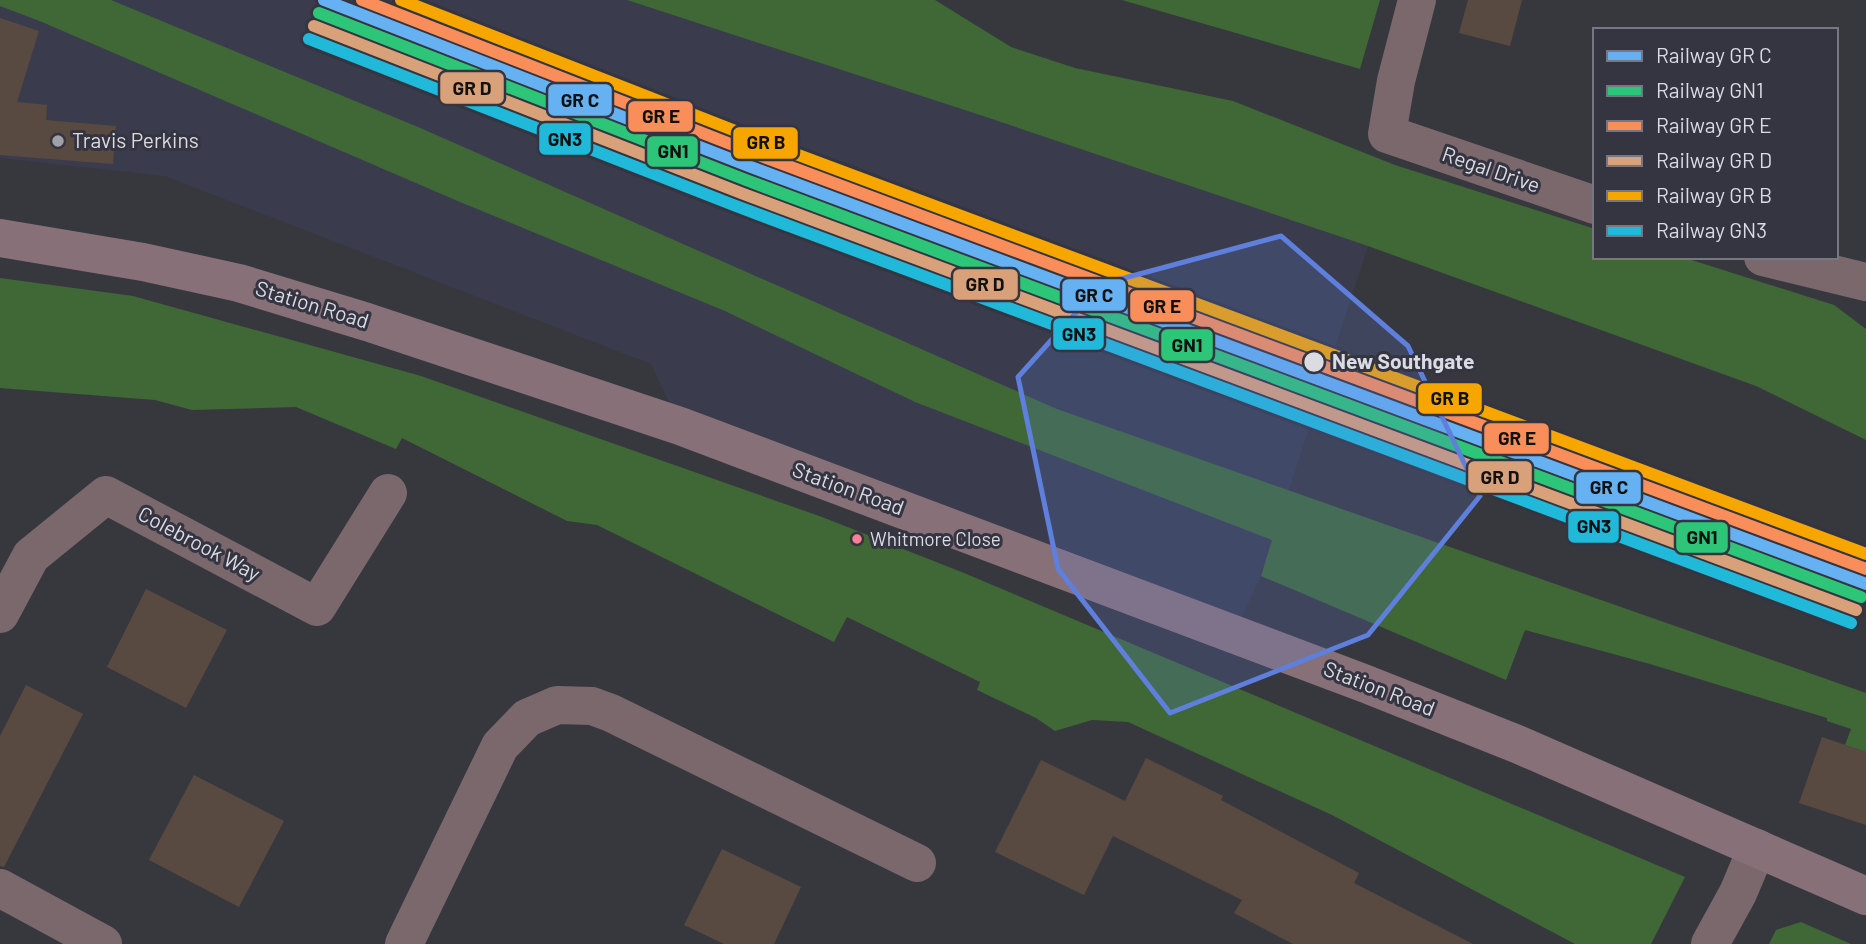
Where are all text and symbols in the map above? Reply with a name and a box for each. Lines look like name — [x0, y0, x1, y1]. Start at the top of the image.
legend — [1593, 28, 1838, 259]
text: Railway GR C — [1656, 42, 1772, 67]
line badge: GR D — [439, 71, 505, 105]
text: GR D — [453, 76, 491, 99]
text: Railway GN1 — [1656, 77, 1764, 102]
line badge: GR C — [547, 83, 613, 117]
text: GR C — [561, 88, 599, 111]
line badge: GR E — [627, 100, 694, 133]
text: GR E — [642, 104, 680, 127]
text: Railway GR E — [1656, 112, 1772, 137]
line badge: GN3 — [538, 122, 592, 156]
line badge: GR B — [732, 126, 799, 160]
place label: Travis Perkins — [72, 127, 199, 152]
text: GN3 — [548, 127, 582, 150]
text: GR B — [747, 130, 785, 153]
marker: Travis Perkins — [50, 133, 66, 149]
line badge: GN1 — [646, 135, 699, 168]
text: GN1 — [658, 139, 689, 162]
street label: Regal Drive — [1439, 140, 1544, 197]
text: Railway GR D — [1656, 147, 1772, 172]
text: Railway GR B — [1656, 182, 1772, 207]
text: Railway GN3 — [1656, 217, 1767, 242]
line badge: GR D — [952, 268, 1019, 301]
text: GR D — [966, 272, 1004, 295]
street label: Station Road — [253, 275, 372, 333]
line badge: GR C — [1061, 278, 1127, 312]
text: GR C — [1075, 283, 1113, 306]
line badge: GR E — [1129, 289, 1195, 323]
text: GR E — [1143, 294, 1181, 317]
line badge: GN3 — [1052, 317, 1105, 351]
text: GN3 — [1062, 322, 1096, 345]
line badge: GN1 — [1160, 328, 1214, 362]
text: GN1 — [1172, 333, 1203, 356]
place label: New Southgate — [1332, 348, 1474, 373]
marker: New Southgate — [1302, 350, 1326, 374]
line badge: GR B — [1417, 382, 1483, 415]
text: GR B — [1431, 386, 1469, 409]
line badge: GR E — [1483, 422, 1550, 455]
text: GR E — [1498, 426, 1536, 449]
street label: Station Road — [789, 456, 908, 519]
line badge: GR D — [1467, 460, 1533, 494]
text: GR D — [1481, 465, 1519, 488]
line badge: GR C — [1575, 471, 1642, 505]
text: GR C — [1590, 475, 1628, 498]
street label: Colebrook Way — [134, 500, 265, 585]
line badge: GN3 — [1567, 510, 1620, 544]
text: GN3 — [1577, 514, 1611, 537]
line badge: GN1 — [1675, 521, 1729, 554]
text: GN1 — [1687, 525, 1718, 548]
place label: Whitmore Close — [870, 527, 1001, 550]
marker: Whitmore Close — [850, 532, 864, 546]
street label: Station Road — [1320, 655, 1439, 720]

